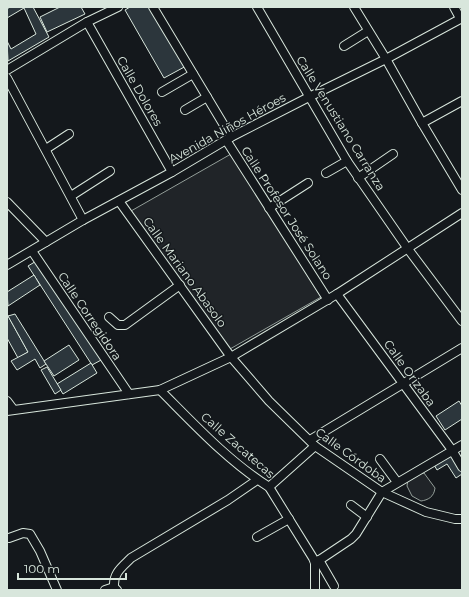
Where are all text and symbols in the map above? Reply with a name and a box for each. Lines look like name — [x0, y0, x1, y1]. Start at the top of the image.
street label: Calle Dolores — [114, 53, 166, 129]
street label: Calle Venustiano Carranza — [293, 53, 389, 193]
street label: Avenida Niños Héroes — [166, 90, 288, 166]
street label: Calle Profesor José Solano — [238, 143, 336, 283]
street label: Calle Mariano Abasolo — [140, 214, 230, 330]
street label: Calle Corregidora — [55, 269, 125, 363]
street label: Calle Orizaba — [381, 337, 439, 409]
street label: Calle Zacatecas — [198, 409, 278, 481]
street label: Calle Córdoba — [313, 424, 389, 486]
scale bar — [18, 555, 126, 581]
text: 100 m — [24, 561, 60, 576]

